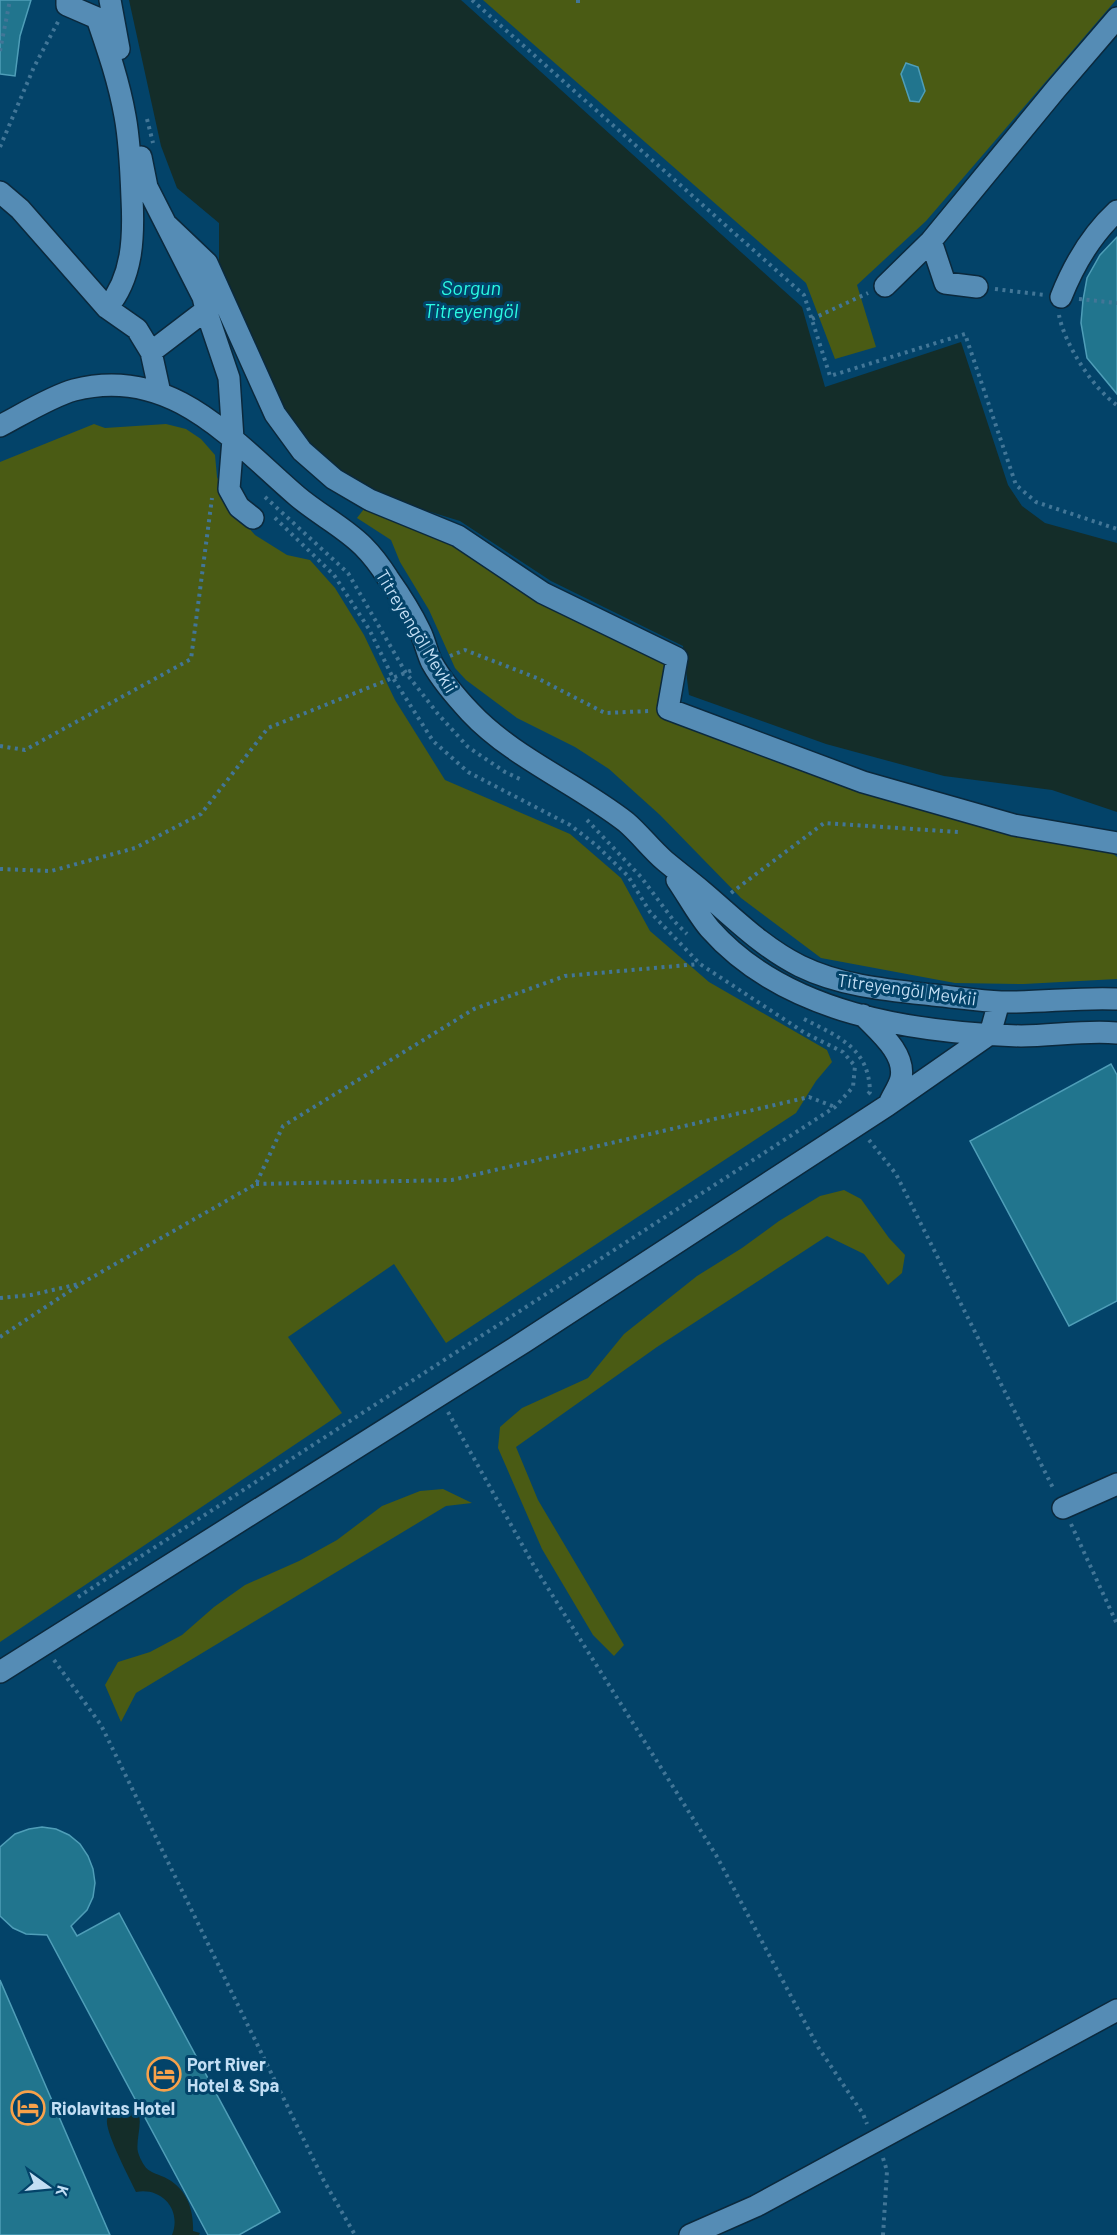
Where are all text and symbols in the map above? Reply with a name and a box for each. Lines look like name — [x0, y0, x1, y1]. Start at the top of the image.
water label: Sorgun Titreyengöl — [424, 275, 519, 322]
street label: Titreyengöl Mevkii — [371, 565, 463, 697]
street label: Titreyengöl Mevkii — [836, 968, 978, 1010]
place label: Port River Hotel & Spa — [187, 2053, 279, 2096]
hotel icon: Port River Hotel & Spa — [146, 2056, 182, 2092]
hotel icon: Riolavitas Hotel — [10, 2090, 46, 2126]
place label: Riolavitas Hotel — [51, 2097, 175, 2119]
north arrow — [18, 2157, 78, 2217]
text: K — [52, 2184, 73, 2198]

